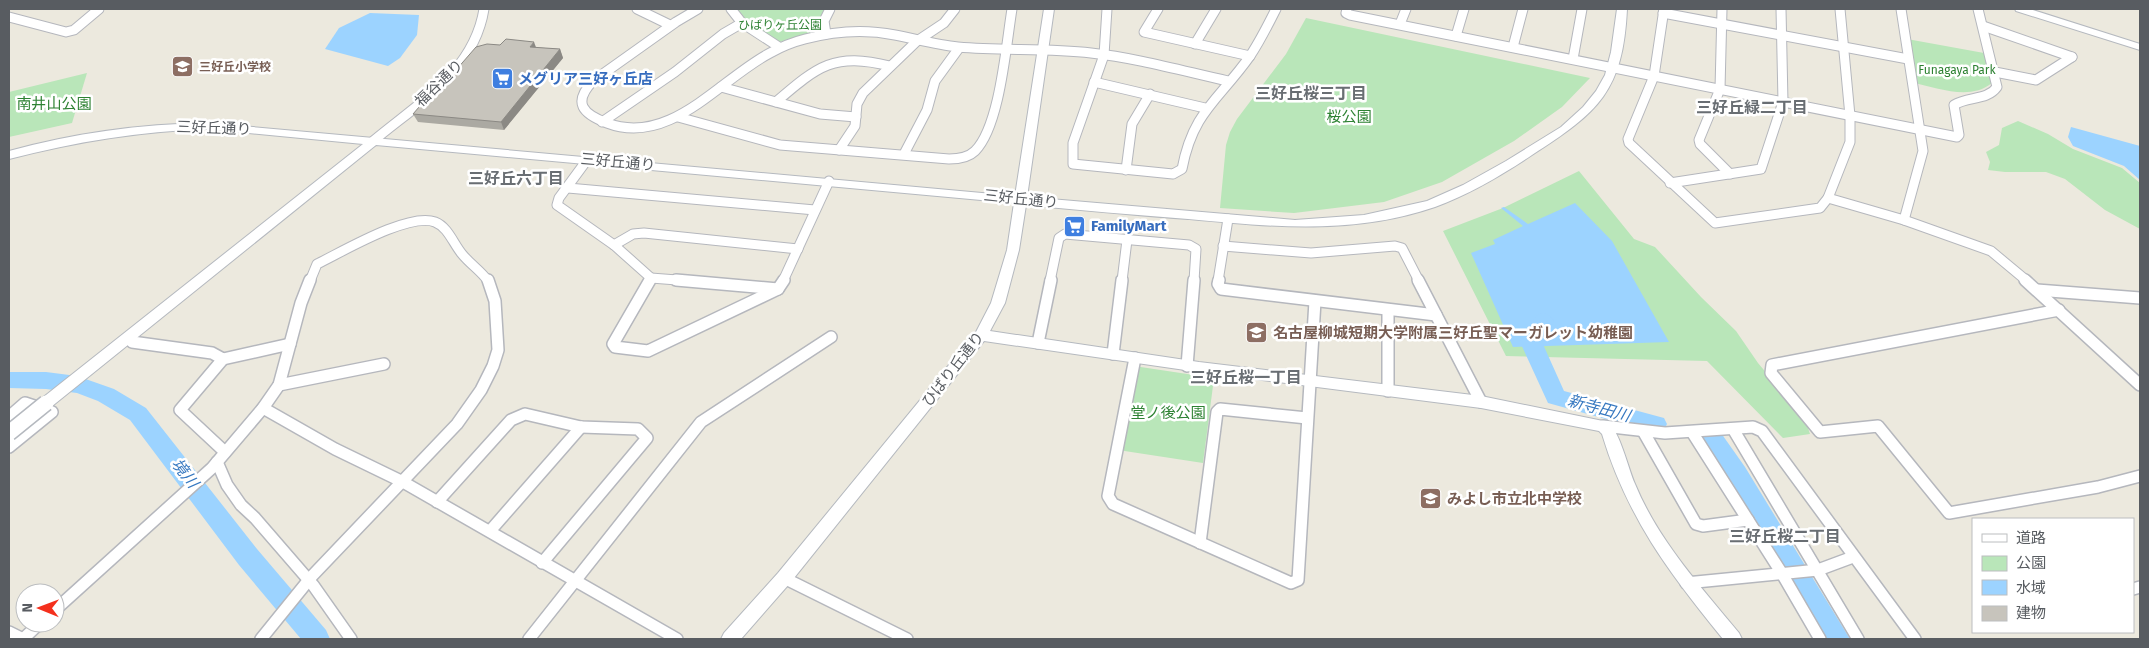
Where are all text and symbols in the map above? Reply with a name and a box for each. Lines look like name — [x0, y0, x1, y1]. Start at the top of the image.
park label: ひばりヶ丘公園 — [738, 18, 822, 32]
school or university icon: 三好丘小学校 — [171, 55, 195, 79]
street label: 福谷通り — [411, 56, 467, 110]
place label: 三好丘小学校 — [199, 60, 271, 74]
park label: Funagaya Park — [1918, 63, 1996, 77]
supermarket icon: メグリア三好ヶ丘店 — [490, 67, 514, 91]
place label: メグリア三好ヶ丘店 — [518, 70, 653, 88]
district label: 三好丘桜三丁目 — [1255, 84, 1367, 103]
park label: 南井山公園 — [16, 95, 92, 113]
district label: 三好丘緑二丁目 — [1696, 98, 1808, 117]
park label: 桜公園 — [1326, 108, 1372, 126]
street label: 三好丘通り — [176, 118, 252, 138]
street label: 三好丘通り — [580, 150, 656, 174]
district label: 三好丘六丁目 — [468, 169, 564, 188]
street label: 三好丘通り — [983, 186, 1059, 212]
supermarket icon: FamilyMart — [1063, 214, 1087, 238]
place label: FamilyMart — [1091, 217, 1167, 235]
school or university icon: 名古屋柳城短期大学附属三好丘聖マーガレット幼稚園 — [1245, 321, 1269, 345]
place label: 名古屋柳城短期大学附属三好丘聖マーガレット幼稚園 — [1273, 324, 1633, 342]
street label: ひばり丘通り — [918, 328, 988, 410]
district label: 三好丘桜一丁目 — [1190, 368, 1302, 387]
water label: 新寺田川 — [1566, 391, 1634, 426]
park label: 堂ノ後公園 — [1130, 404, 1206, 422]
water label: 境川 — [168, 455, 204, 493]
school or university icon: みよし市立北中学校 — [1419, 487, 1443, 511]
place label: みよし市立北中学校 — [1447, 490, 1582, 508]
legend — [1972, 518, 2134, 633]
district label: 三好丘桜二丁目 — [1729, 527, 1841, 546]
text: 道路 — [2016, 529, 2046, 547]
text: 公園 — [2016, 554, 2046, 572]
text: 水域 — [2016, 579, 2046, 597]
north arrow — [15, 583, 65, 633]
text: N — [19, 603, 36, 613]
text: 建物 — [2016, 604, 2046, 622]

